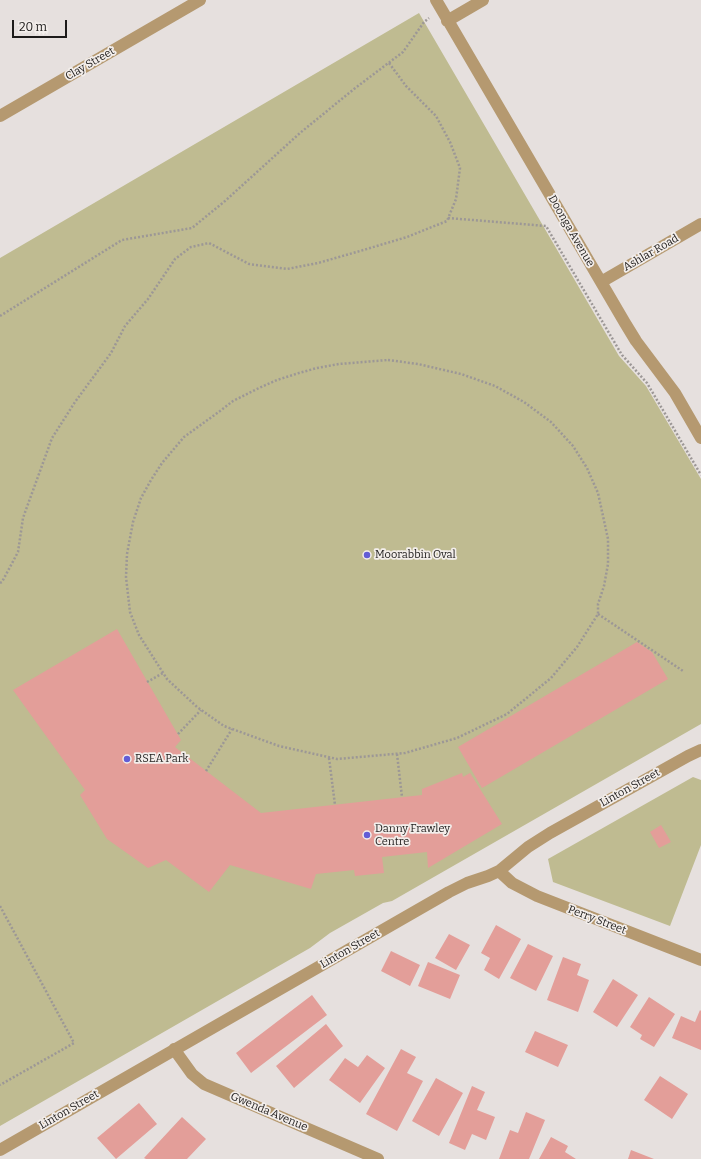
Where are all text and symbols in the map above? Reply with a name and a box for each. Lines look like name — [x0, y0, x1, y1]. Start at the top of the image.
scale bar — [14, 12, 69, 38]
text: 20 m — [19, 20, 47, 34]
street label: Clay Street — [63, 45, 117, 83]
street label: Doonga Avenue — [545, 193, 597, 269]
street label: Ashlar Road — [621, 232, 681, 274]
place label: Moorabbin Oval — [375, 548, 456, 562]
marker: Moorabbin Oval — [362, 550, 372, 560]
place label: RSEA Park — [135, 752, 189, 766]
marker: RSEA Park — [122, 754, 132, 764]
street label: Linton Street — [598, 766, 662, 810]
place label: Danny Frawley Centre — [375, 822, 450, 848]
marker: Danny Frawley Centre — [362, 830, 372, 840]
street label: Perry Street — [566, 903, 628, 937]
street label: Linton Street — [318, 927, 382, 971]
street label: Linton Street — [37, 1088, 101, 1132]
street label: Gwenda Avenue — [228, 1090, 310, 1134]

